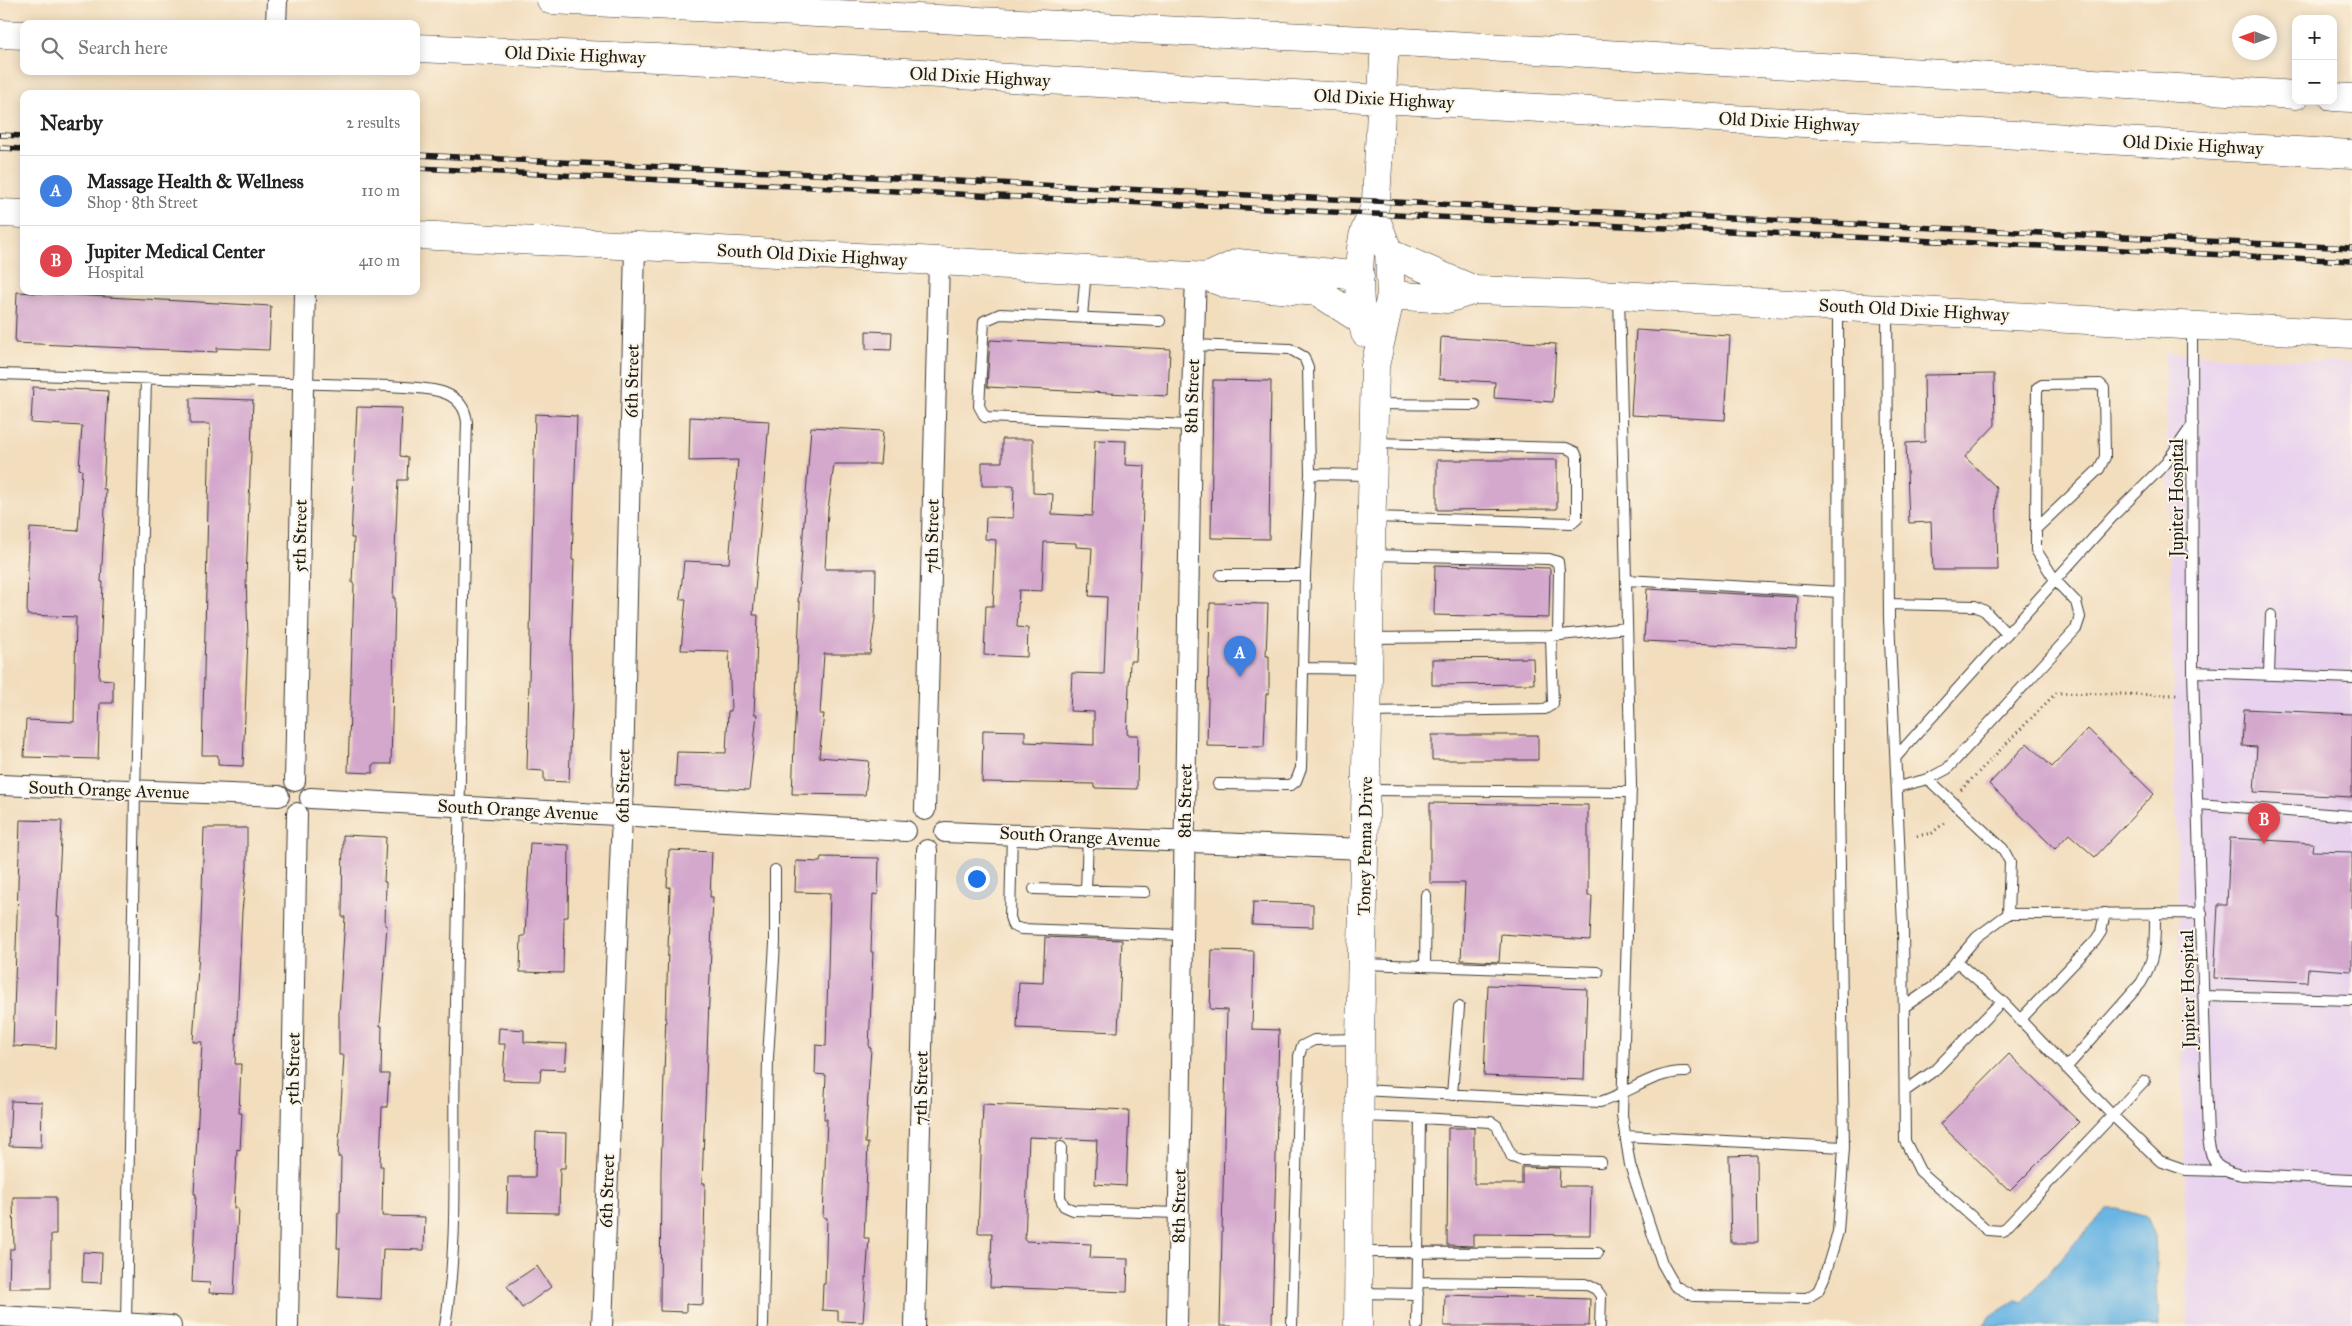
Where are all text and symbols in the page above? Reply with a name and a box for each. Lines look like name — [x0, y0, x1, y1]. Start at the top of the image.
north arrow — [2232, 15, 2277, 60]
map controls — [2292, 15, 2337, 105]
button: + — [2292, 15, 2337, 60]
search box — [20, 20, 420, 75]
icon: search — [38, 34, 66, 62]
text: Search here — [78, 36, 168, 59]
street label: Old Dixie Highway — [504, 42, 646, 69]
button: − — [2292, 60, 2337, 105]
street label: Old Dixie Highway — [909, 62, 1052, 93]
street label: Old Dixie Highway — [1313, 84, 1456, 115]
street label: Old Dixie Highway — [1718, 107, 1861, 138]
text: Nearby — [40, 110, 103, 136]
text: 2 results — [346, 113, 400, 132]
street label: Old Dixie Highway — [2122, 130, 2265, 161]
text: Massage Health & Wellness — [87, 170, 304, 193]
text: A — [51, 181, 61, 200]
text: 110 m — [361, 181, 400, 200]
text: Shop · 8th Street — [87, 193, 198, 212]
street label: South Old Dixie Highway — [716, 239, 908, 272]
text: Jupiter Medical Center — [87, 240, 265, 263]
text: B — [51, 251, 61, 270]
text: 410 m — [359, 251, 400, 270]
text: Hospital — [87, 263, 144, 282]
street label: South Old Dixie Highway — [1818, 294, 2010, 327]
street label: 6th Street — [620, 343, 644, 418]
street label: 8th Street — [1180, 358, 1204, 434]
street label: Jupiter Hospital — [2166, 439, 2189, 559]
street label: 7th Street — [920, 498, 944, 573]
street label: 5th Street — [288, 499, 312, 573]
pin: A — [1224, 636, 1256, 677]
street label: 6th Street — [611, 748, 635, 823]
street label: 8th Street — [1173, 763, 1197, 838]
street label: South Orange Avenue — [28, 776, 190, 805]
street label: Toney Penna Drive — [1353, 776, 1377, 916]
street label: South Orange Avenue — [437, 795, 599, 826]
pin: B — [2248, 803, 2280, 844]
street label: South Orange Avenue — [999, 822, 1161, 853]
your location — [964, 866, 990, 892]
street label: Jupiter Hospital — [2176, 929, 2201, 1051]
street label: 5th Street — [281, 1032, 305, 1106]
street label: 7th Street — [909, 1050, 933, 1125]
street label: 6th Street — [595, 1153, 619, 1228]
street label: 8th Street — [1167, 1168, 1191, 1243]

